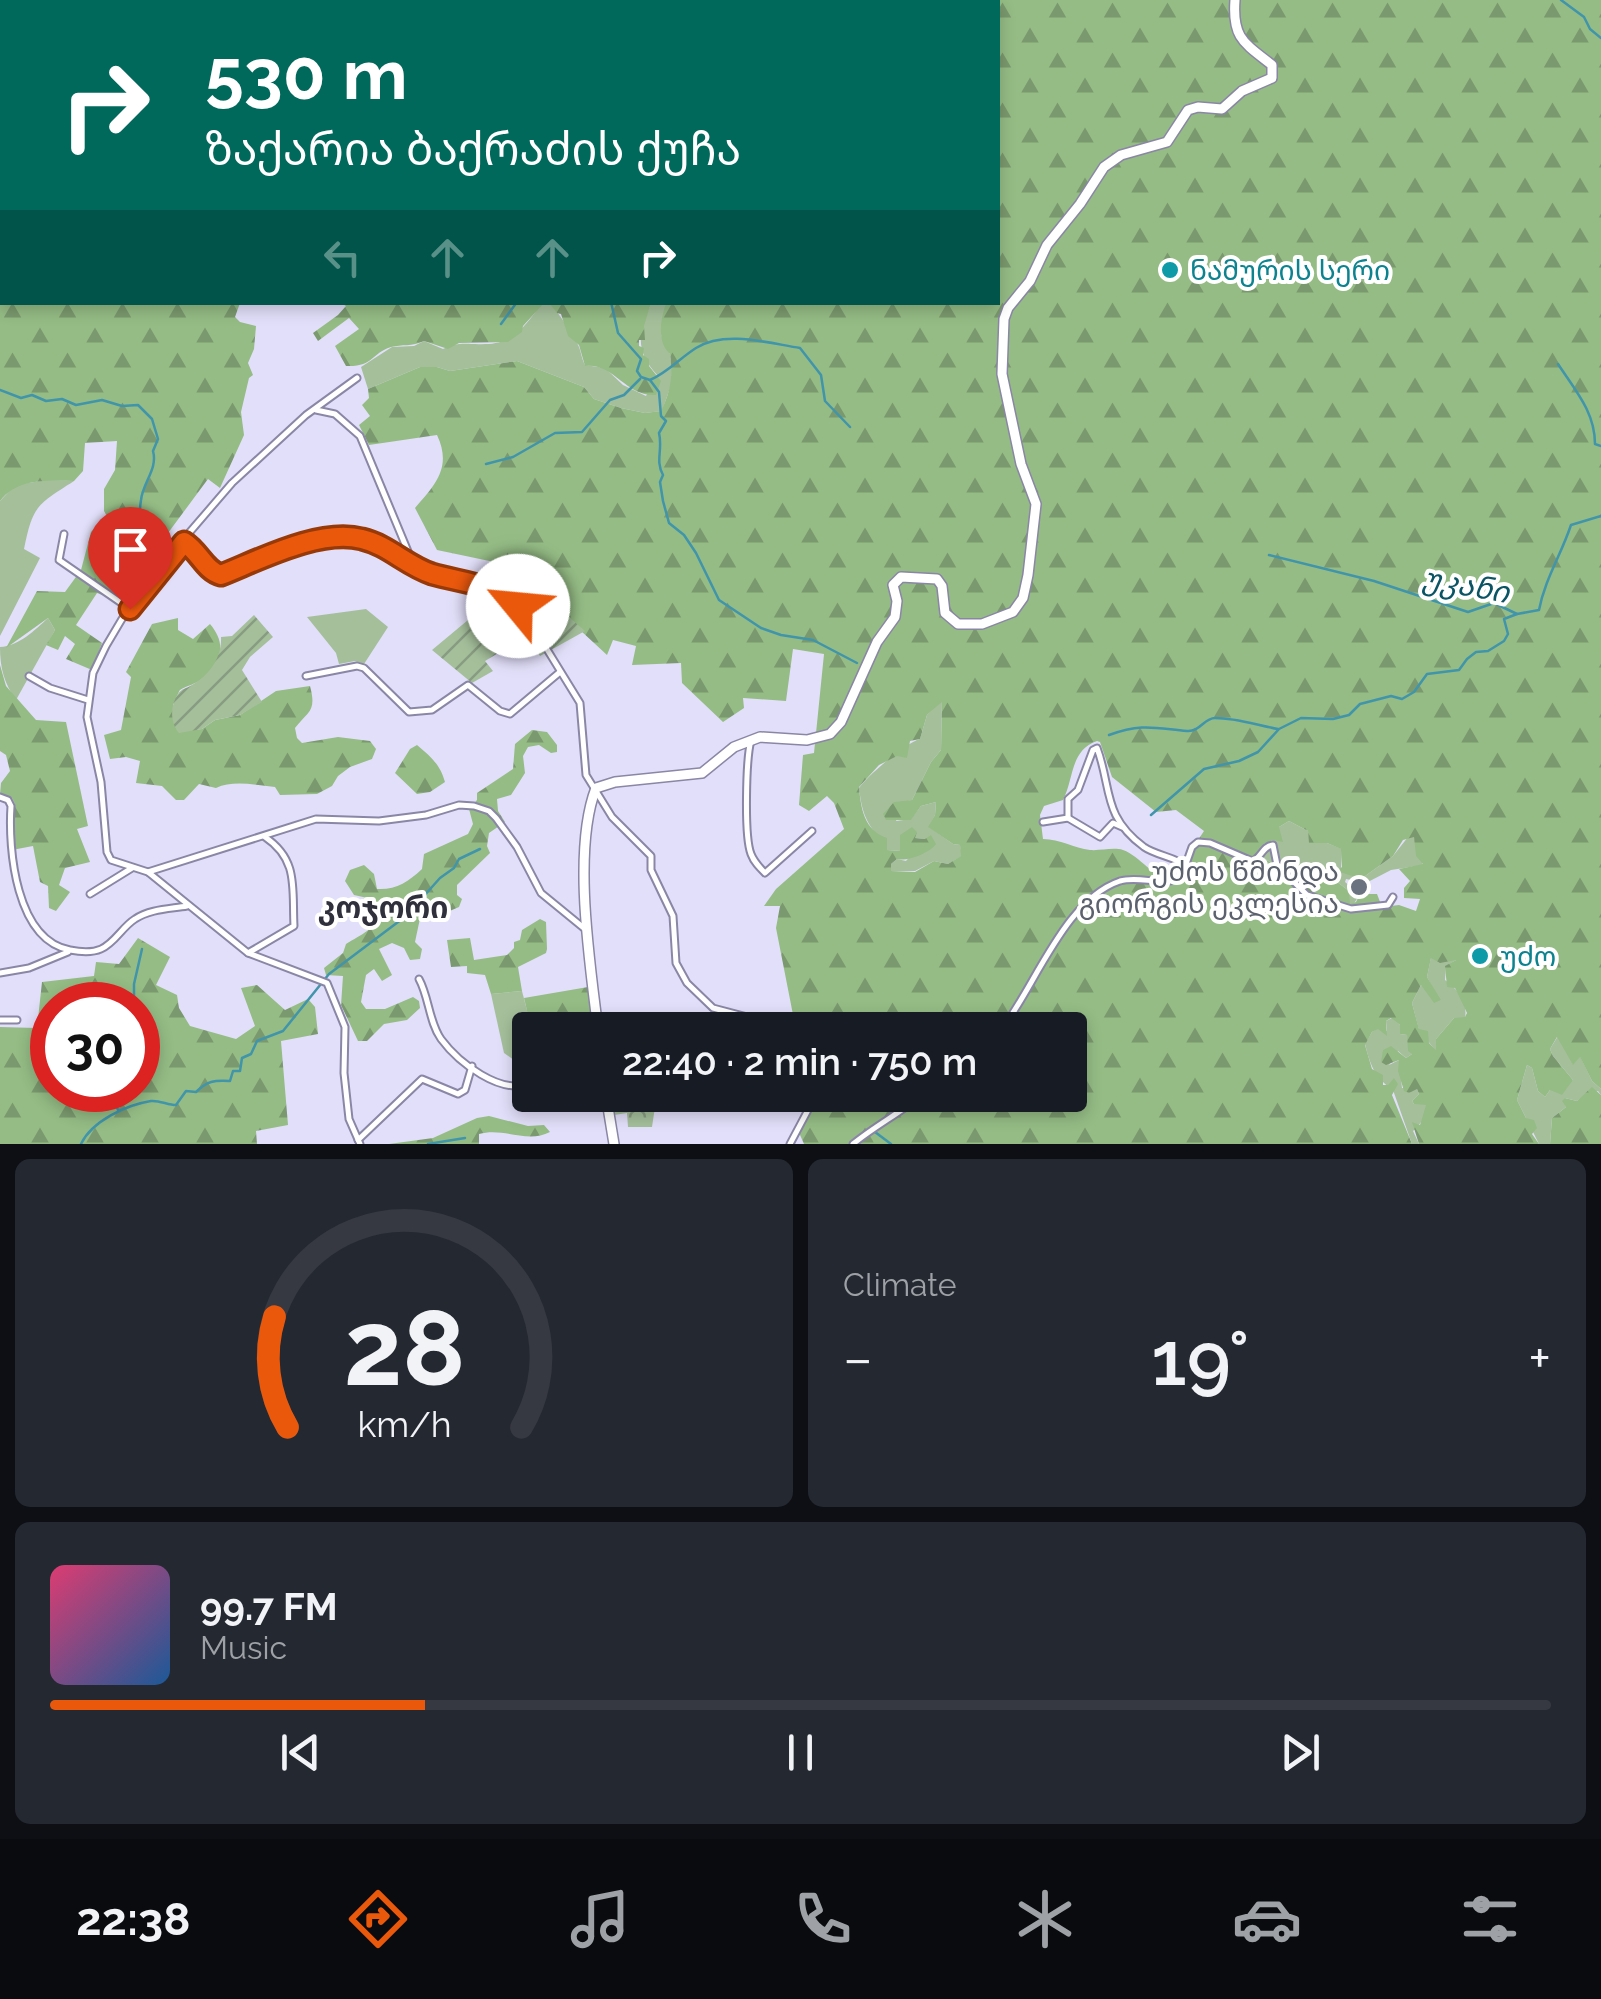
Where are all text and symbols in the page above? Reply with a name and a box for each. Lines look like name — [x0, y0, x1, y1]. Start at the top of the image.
text: 530 m — [205, 33, 408, 115]
icon: right — [40, 40, 170, 170]
text: ზაქარია ბაქრაძის ქუჩა — [205, 123, 741, 176]
icon: left — [315, 230, 370, 285]
icon: ahead — [420, 230, 475, 285]
icon: ahead — [525, 230, 580, 285]
icon: right — [630, 230, 685, 285]
place label: ნამურის სერი — [1190, 254, 1390, 287]
marker: ნამურის სერი — [1159, 259, 1181, 281]
pin — [88, 507, 173, 610]
icon: arrive — [103, 522, 158, 577]
position arrow — [466, 554, 570, 658]
water label: უკანი — [1420, 560, 1514, 611]
place label: უძოს წმინდა გიორგის ეკლესია — [1079, 855, 1339, 920]
marker: უძოს წმინდა გიორგის ეკლესია — [1348, 876, 1370, 898]
district label: კოჯორი — [318, 890, 448, 926]
place label: უძო — [1500, 940, 1556, 973]
marker: უძო — [1469, 945, 1491, 967]
speed limit sign: 30 — [30, 982, 160, 1112]
text: 22:40 · 2 min · 750 m — [622, 1039, 977, 1084]
text: Climate — [843, 1266, 957, 1303]
text: 28 — [343, 1287, 465, 1409]
text: 19° — [1151, 1314, 1249, 1403]
text: − — [843, 1326, 873, 1391]
text: + — [1528, 1326, 1551, 1391]
text: km/h — [357, 1403, 451, 1445]
text: 99.7 FM — [200, 1584, 338, 1629]
text: Music — [200, 1629, 287, 1666]
icon: previous — [273, 1725, 328, 1780]
icon: pause — [773, 1725, 828, 1780]
icon: next — [1273, 1725, 1328, 1780]
icon: directions — [343, 1884, 413, 1954]
icon: music — [565, 1884, 635, 1954]
icon: phone — [788, 1884, 858, 1954]
icon: climate — [1010, 1884, 1080, 1954]
icon: car — [1232, 1884, 1302, 1954]
icon: filters — [1455, 1884, 1525, 1954]
text: 22:38 — [76, 1893, 190, 1946]

